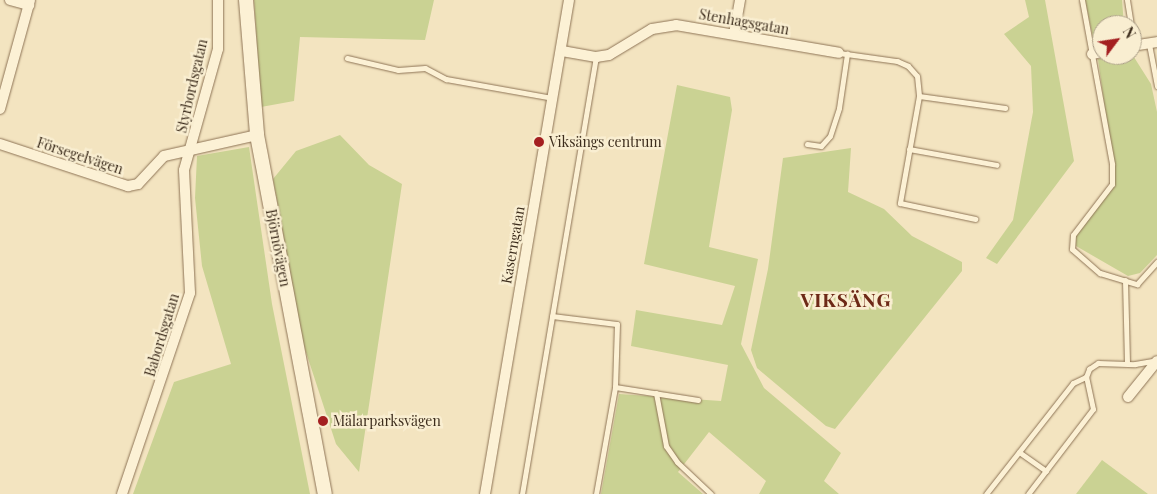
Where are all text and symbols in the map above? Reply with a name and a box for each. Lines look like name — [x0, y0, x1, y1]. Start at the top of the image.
street label: Stenhagsgatan — [698, 6, 790, 38]
north arrow — [1092, 15, 1142, 65]
text: N — [1119, 23, 1140, 42]
street label: Styrbordsgatan — [173, 37, 211, 135]
street label: Försegelvägen — [35, 134, 125, 178]
place label: Viksängs centrum — [549, 134, 662, 150]
marker: Viksängs centrum — [533, 136, 545, 148]
street label: Kaserngatan — [498, 205, 528, 285]
street label: Björnövägen — [262, 208, 294, 288]
district label: VIKSÄNG — [800, 289, 892, 311]
street label: Babordsgatan — [141, 291, 183, 379]
place label: Mälarparksvägen — [333, 413, 441, 429]
marker: Mälarparksvägen — [317, 415, 329, 427]

